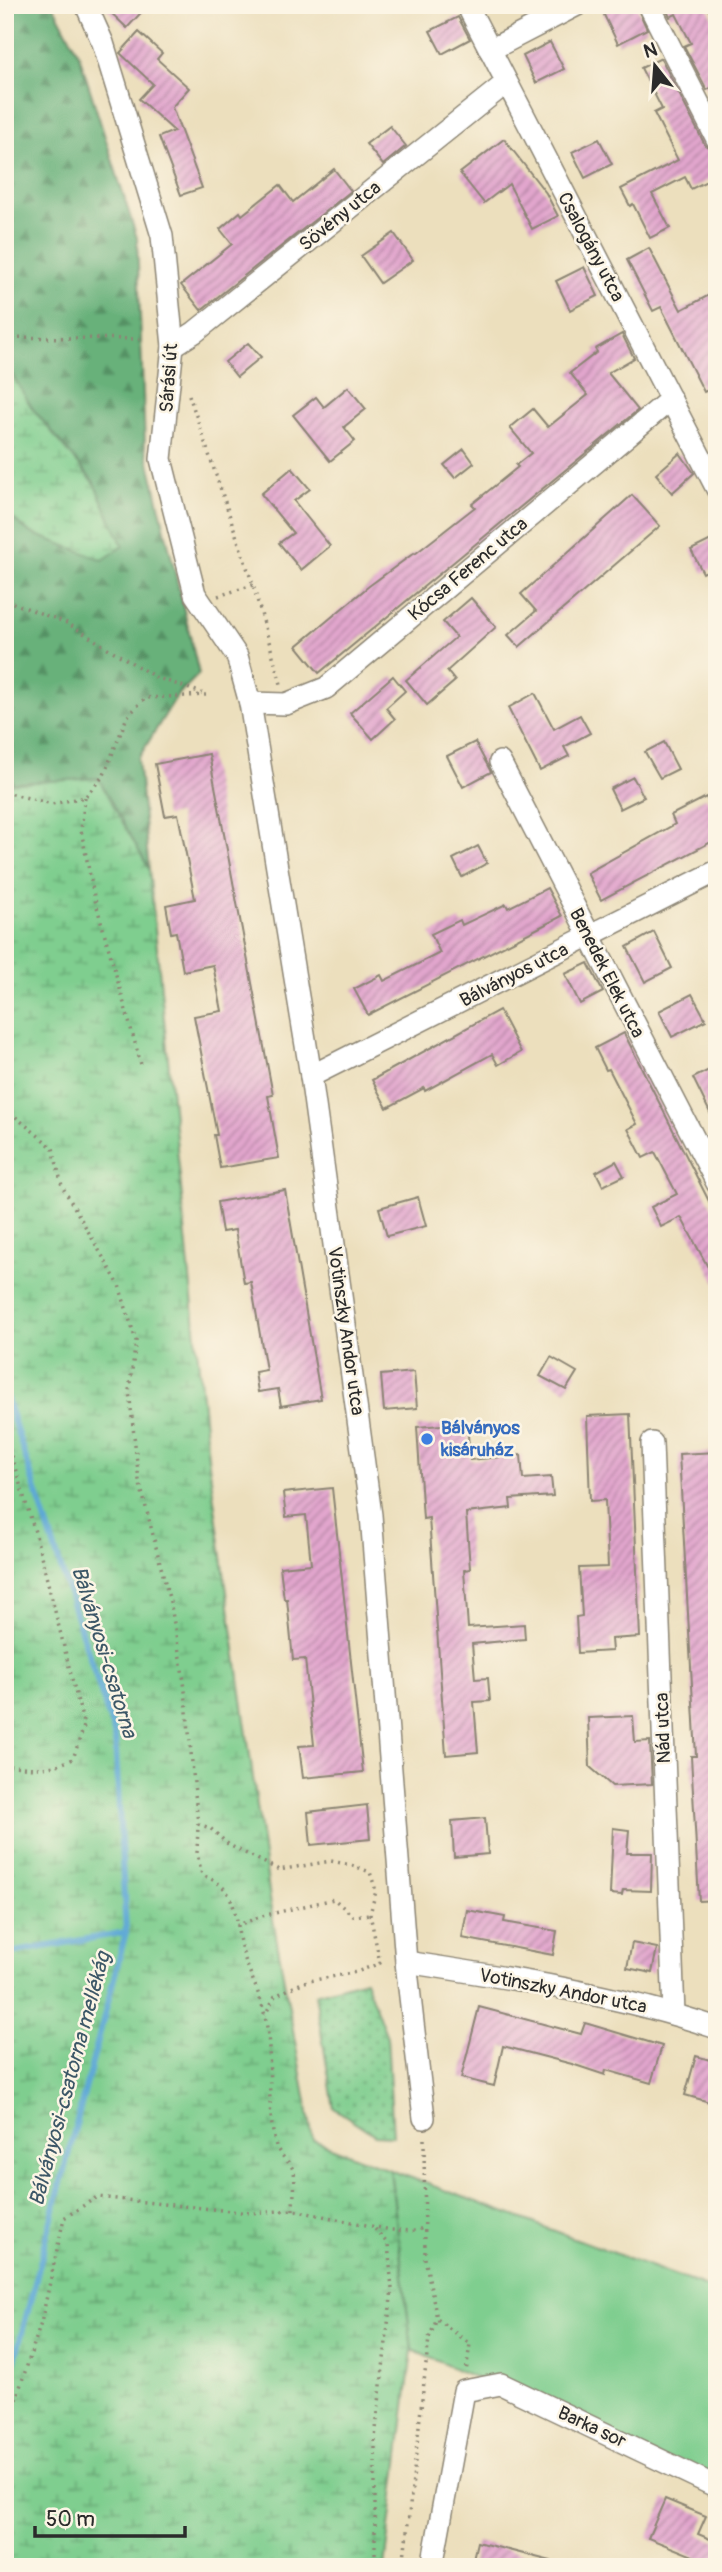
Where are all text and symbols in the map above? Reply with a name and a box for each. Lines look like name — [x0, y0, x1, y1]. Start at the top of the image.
north arrow — [620, 32, 690, 102]
text: N — [641, 37, 660, 64]
street label: Sövény utca — [294, 176, 386, 256]
street label: Csalogány utca — [552, 188, 630, 306]
street label: Sárási út — [155, 342, 183, 413]
street label: Kócsa Ferenc utca — [403, 512, 533, 626]
street label: Benedek Elek utca — [564, 904, 650, 1042]
street label: Bálványos utca — [456, 937, 572, 1013]
street label: Votinszky Andor utca — [322, 1245, 370, 1417]
place label: Bálványos kisáruház — [440, 1416, 520, 1462]
marker: Bálványos kisáruház — [419, 1431, 435, 1447]
water label: Bálványosi-csatorna — [65, 1563, 143, 1742]
street label: Nád utca — [650, 1692, 676, 1764]
water label: Bálványosi-csatorna mellékág — [23, 1948, 117, 2209]
street label: Votinszky Andor utca — [477, 1963, 649, 2019]
street label: Barka sor — [554, 2401, 630, 2453]
scale bar — [35, 2495, 186, 2539]
text: 50 m — [46, 2506, 95, 2533]

